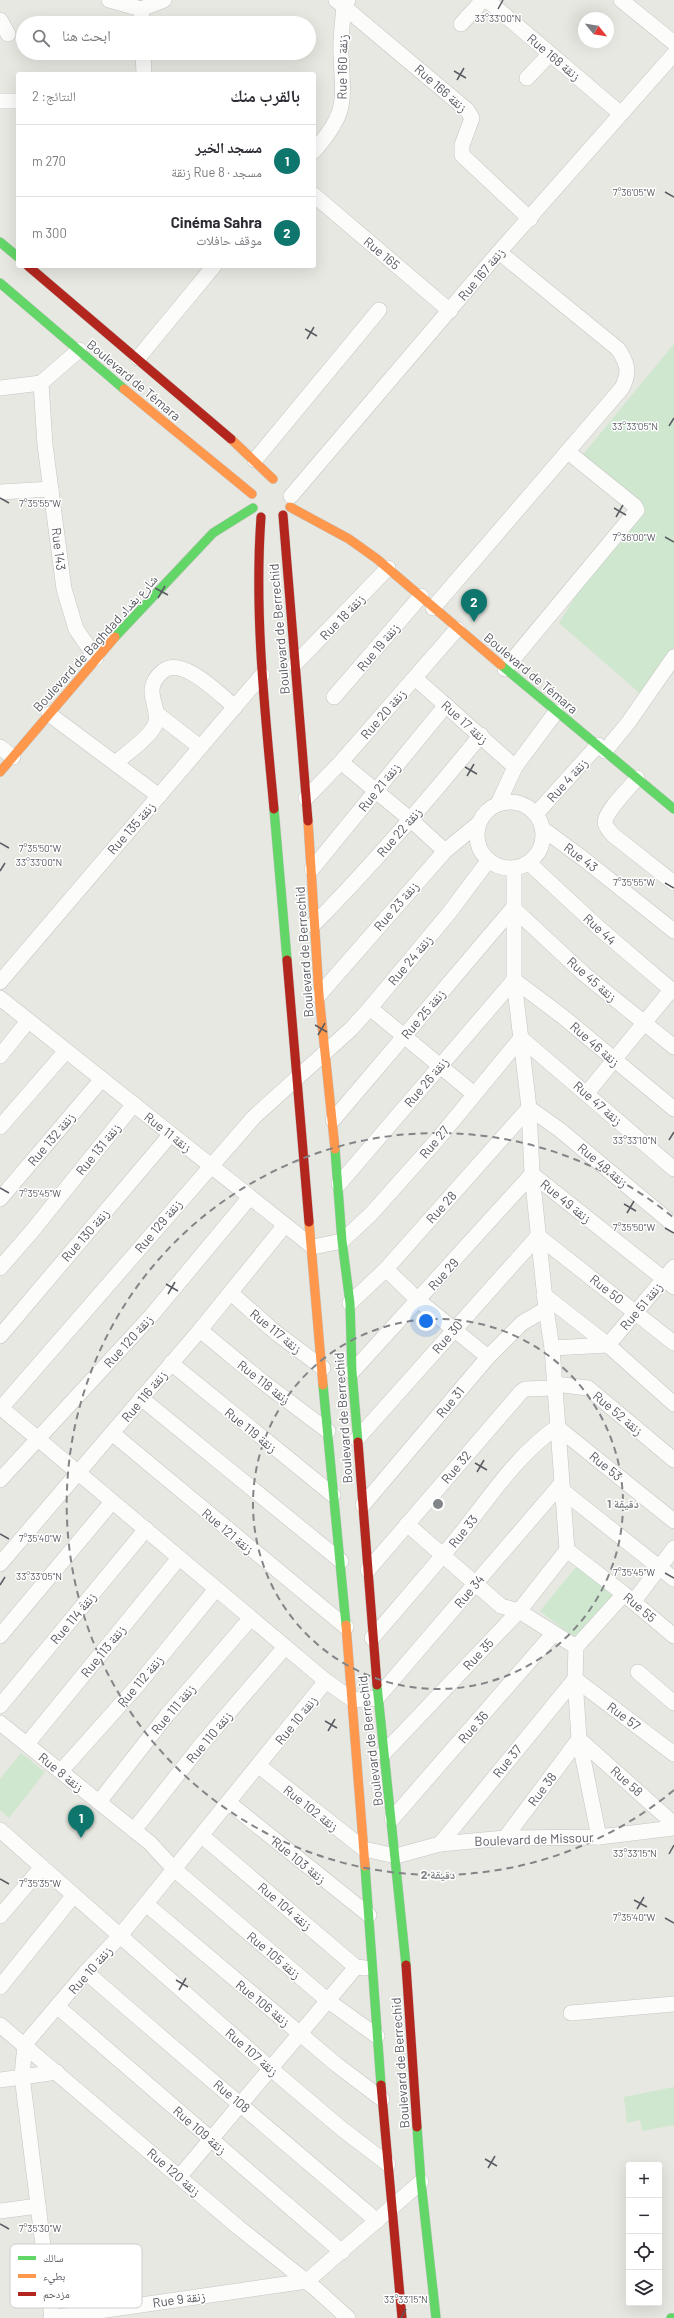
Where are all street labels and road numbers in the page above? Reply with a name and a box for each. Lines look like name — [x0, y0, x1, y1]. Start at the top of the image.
street label: Rue 168 زنقة — [523, 30, 584, 85]
street label: Rue 160 زنقة — [333, 34, 352, 100]
street label: Rue 166 زنقة — [411, 61, 471, 116]
street label: Rue 165 — [361, 233, 404, 273]
street label: Rue 167 زنقة — [454, 244, 508, 304]
street label: Boulevard de Témara — [84, 336, 184, 424]
street label: Rue 143 — [48, 527, 70, 571]
street label: Boulevard de Berrechid — [265, 563, 293, 695]
street label: Boulevard de Baghdad شارع بغداد — [29, 571, 162, 716]
street label: Rue 18 زنقة — [316, 591, 369, 644]
street label: Rue 19 زنقة — [353, 620, 404, 675]
street label: Boulevard de Témara — [481, 629, 581, 717]
street label: Rue 20 زنقة — [357, 686, 410, 743]
street label: Rue 17 زنقة — [438, 697, 492, 748]
street label: Rue 4 زنقة — [543, 755, 592, 806]
street label: Rue 21 زنقة — [355, 759, 404, 815]
street label: Rue 135 زنقة — [104, 798, 159, 858]
street label: Rue 22 زنقة — [373, 804, 426, 861]
street label: Rue 43 — [561, 839, 601, 875]
street label: Rue 23 زنقة — [370, 878, 423, 935]
street label: Boulevard de Berrechid — [291, 886, 317, 1018]
street label: Rue 44 — [580, 910, 620, 948]
street label: Rue 24 زنقة — [384, 932, 436, 989]
street label: Rue 45 زنقة — [563, 953, 620, 1006]
street label: Rue 25 زنقة — [398, 986, 449, 1043]
street label: Rue 46 زنقة — [566, 1018, 623, 1071]
street label: Rue 26 زنقة — [401, 1054, 452, 1111]
street label: Rue 47 زنقة — [570, 1077, 626, 1129]
street label: Rue 132 زنقة — [24, 1109, 79, 1170]
street label: Rue 11 زنقة — [141, 1109, 195, 1156]
street label: Rue 131 زنقة — [72, 1120, 125, 1179]
street label: Rue 27 — [416, 1122, 452, 1162]
street label: Rue 48 زنقة — [574, 1139, 631, 1191]
street label: Rue 49 زنقة — [537, 1176, 595, 1227]
street label: Rue 28 — [422, 1187, 460, 1227]
street label: Rue 129 زنقة — [131, 1196, 186, 1257]
street label: Rue 130 زنقة — [58, 1205, 113, 1265]
street label: Rue 29 — [424, 1254, 462, 1294]
street label: Rue 50 — [587, 1271, 627, 1307]
street label: Rue 51 زنقة — [616, 1279, 666, 1334]
street label: Rue 117 زنقة — [246, 1305, 305, 1357]
street label: Rue 120 زنقة — [100, 1311, 157, 1371]
street label: Rue 30 — [428, 1317, 466, 1357]
street label: Boulevard de Berrechid — [330, 1352, 356, 1484]
street label: Rue 118 زنقة — [234, 1356, 294, 1408]
street label: Rue 116 زنقة — [118, 1367, 171, 1426]
street label: Rue 31 — [432, 1383, 468, 1421]
street label: Rue 52 زنقة — [589, 1388, 646, 1439]
street label: Rue 119 زنقة — [221, 1404, 280, 1457]
street label: Rue 32 — [438, 1447, 474, 1487]
street label: Rue 53 — [586, 1448, 626, 1484]
street label: Rue 121 زنقة — [198, 1505, 257, 1558]
street label: Rue 33 — [445, 1511, 481, 1551]
street label: Rue 34 — [451, 1571, 487, 1611]
street label: Rue 114 زنقة — [47, 1589, 100, 1648]
street label: Rue 55 — [620, 1589, 660, 1625]
street label: Rue 113 زنقة — [77, 1622, 130, 1681]
street label: Rue 35 — [459, 1634, 497, 1673]
street label: Rue 112 زنقة — [114, 1652, 167, 1711]
street label: Boulevard de Berrechid — [354, 1675, 386, 1807]
street label: Rue 111 زنقة — [147, 1681, 199, 1738]
street label: Rue 10 زنقة — [271, 1692, 321, 1748]
street label: Rue 57 — [604, 1698, 644, 1734]
street label: Rue 36 — [455, 1707, 492, 1747]
street label: Rue 110 زنقة — [183, 1708, 236, 1767]
street label: Rue 37 — [489, 1741, 525, 1781]
street label: Rue 8 زنقة — [35, 1749, 87, 1796]
street label: Rue 58 — [608, 1762, 646, 1800]
street label: Rue 38 — [524, 1769, 560, 1809]
street label: Rue 102 زنقة — [280, 1782, 342, 1835]
street label: Boulevard de Missour — [474, 1829, 594, 1849]
street label: Rue 103 زنقة — [268, 1833, 329, 1888]
street label: Rue 104 زنقة — [254, 1879, 315, 1934]
street label: Rue 105 زنقة — [243, 1928, 304, 1983]
street label: Rue 10 زنقة — [65, 1943, 116, 1998]
street label: Rue 106 زنقة — [232, 1976, 293, 2031]
street label: Boulevard de Berrechid — [387, 1997, 413, 2129]
street label: Rue 107 زنقة — [222, 2025, 282, 2080]
street label: Rue 108 — [210, 2076, 254, 2116]
street label: Rue 109 زنقة — [169, 2103, 230, 2158]
street label: Rue 120 زنقة — [143, 2144, 204, 2200]
street label: Rue 9 زنقة — [151, 2287, 207, 2312]

